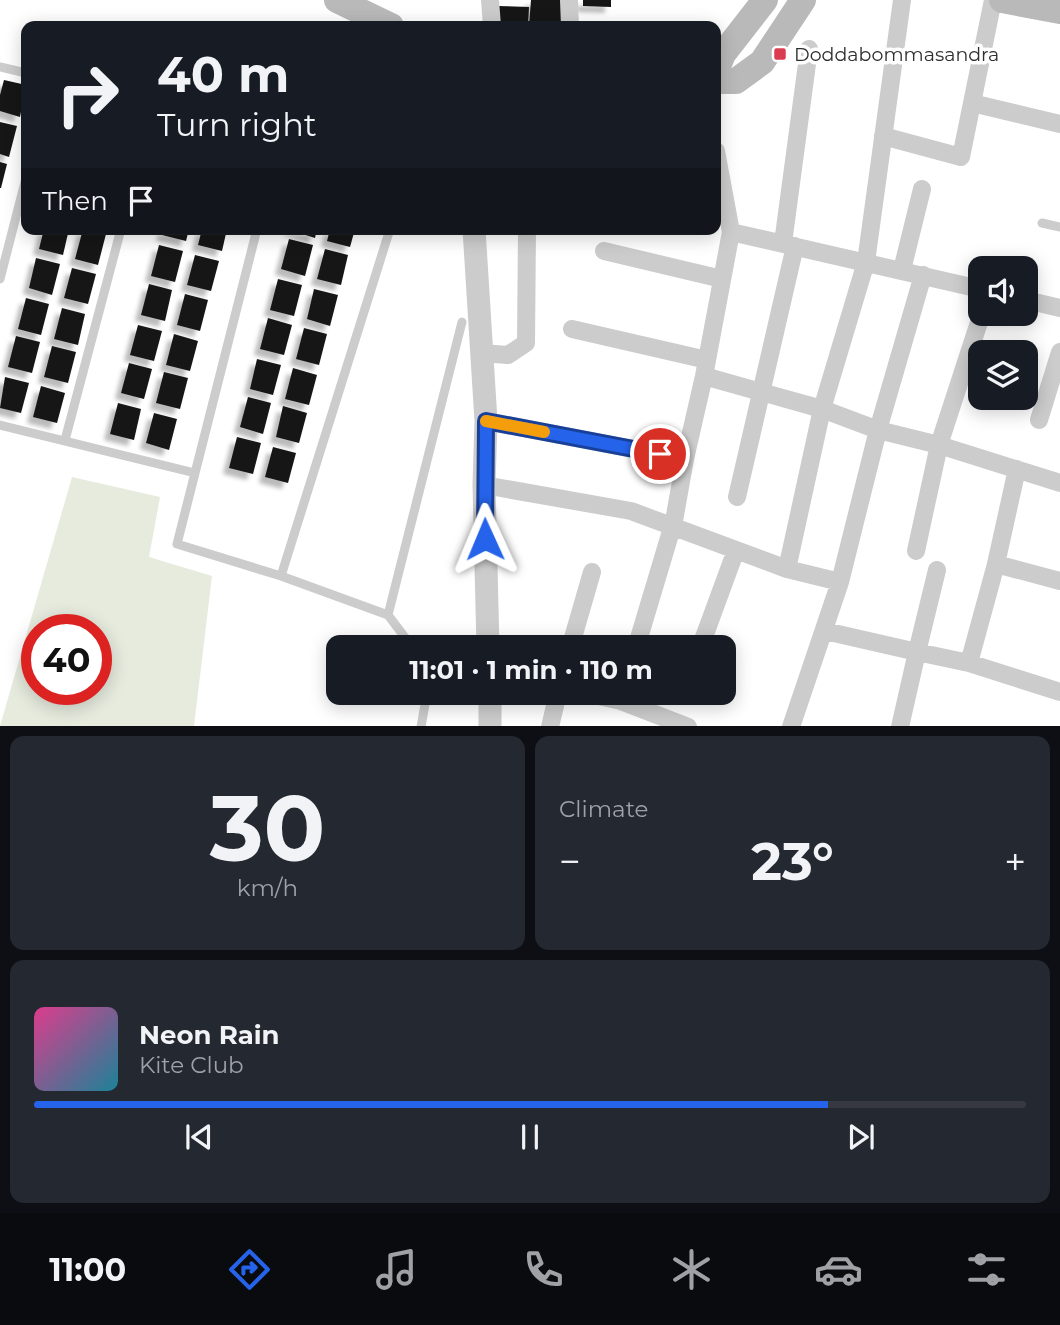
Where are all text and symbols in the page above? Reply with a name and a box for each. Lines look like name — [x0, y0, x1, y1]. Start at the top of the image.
place label: Doddabommasandra — [794, 43, 999, 66]
text: 40 m — [157, 45, 289, 104]
marker: Doddabommasandra — [772, 46, 788, 62]
icon: right — [42, 49, 133, 140]
text: Turn right — [157, 105, 317, 144]
icon: arrive — [122, 182, 160, 220]
text: Then — [42, 185, 108, 217]
map controls — [968, 256, 1038, 410]
button: sound — [968, 256, 1038, 326]
button: layers — [968, 340, 1038, 410]
pin — [630, 424, 690, 484]
icon: arrive — [641, 435, 679, 473]
position arrow — [448, 502, 522, 576]
speed limit sign: 40 — [21, 614, 112, 705]
text: 11:01 · 1 min · 110 m — [409, 654, 653, 686]
text: 30 — [210, 773, 325, 884]
text: Climate — [559, 795, 648, 823]
text: 23° — [751, 830, 834, 893]
text: − — [559, 838, 581, 885]
text: + — [1004, 838, 1026, 885]
text: km/h — [237, 874, 298, 902]
text: Neon Rain — [139, 1019, 280, 1051]
text: Kite Club — [139, 1051, 244, 1079]
icon: previous — [180, 1118, 218, 1156]
icon: pause — [511, 1118, 549, 1156]
icon: next — [842, 1118, 880, 1156]
icon: directions — [225, 1245, 274, 1294]
icon: music — [372, 1245, 421, 1294]
icon: phone — [519, 1245, 568, 1294]
icon: climate — [667, 1245, 716, 1294]
icon: car — [814, 1245, 863, 1294]
icon: filters — [962, 1245, 1011, 1294]
text: 11:00 — [49, 1250, 126, 1289]

